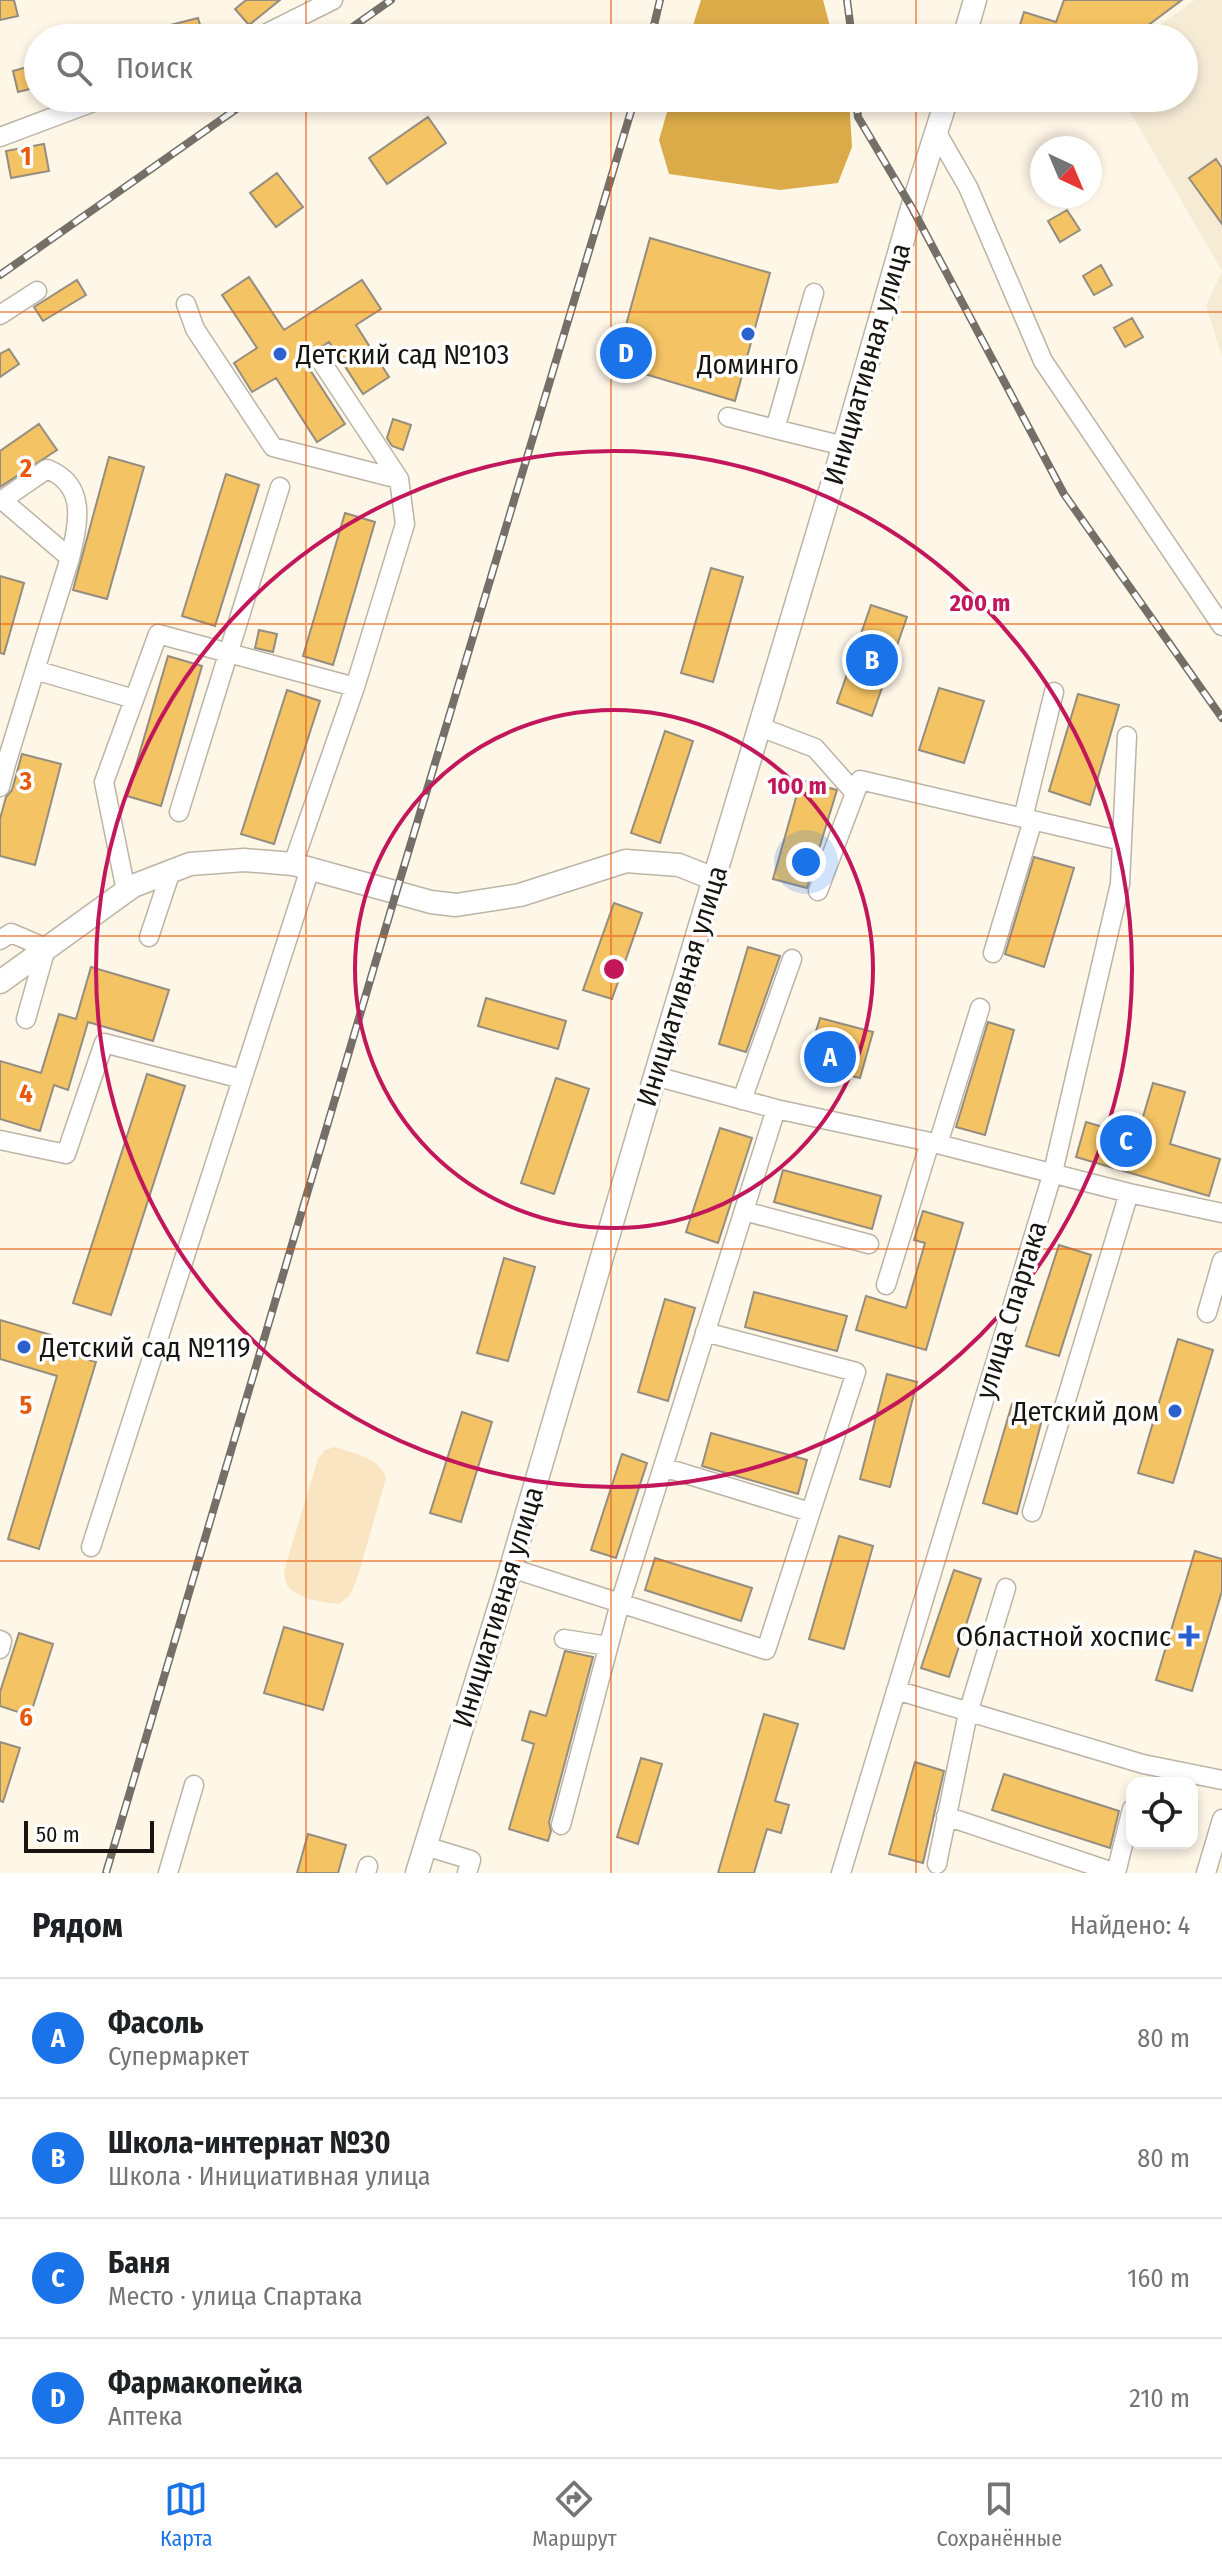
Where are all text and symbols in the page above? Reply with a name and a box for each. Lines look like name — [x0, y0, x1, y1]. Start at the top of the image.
search box — [24, 24, 1198, 112]
icon: search — [52, 46, 96, 90]
text: Поиск — [116, 50, 193, 86]
north arrow — [1030, 136, 1102, 208]
text: 1 — [21, 141, 32, 172]
street label: Инициативная улица — [817, 239, 917, 489]
pin: D — [600, 323, 652, 383]
marker: Доминго — [739, 325, 757, 343]
place label: Детский сад №103 — [295, 338, 509, 371]
marker: Детский сад №103 — [271, 345, 289, 363]
place label: Доминго — [696, 348, 799, 381]
text: 2 — [19, 453, 32, 484]
text: 200 m — [949, 589, 1010, 617]
pin: B — [846, 630, 898, 690]
text: 3 — [19, 766, 32, 797]
text: 100 m — [767, 772, 827, 800]
your location — [786, 842, 826, 882]
street label: Инициативная улица — [630, 862, 734, 1110]
centre of rings — [600, 955, 628, 983]
pin: A — [804, 1027, 856, 1087]
text: 4 — [19, 1078, 33, 1109]
pin: C — [1100, 1111, 1152, 1171]
street label: улица Спартака — [968, 1217, 1054, 1403]
place label: Детский сад №119 — [39, 1331, 251, 1364]
marker: Детский сад №119 — [15, 1338, 33, 1356]
text: 5 — [20, 1390, 33, 1421]
place label: Детский дом — [1011, 1395, 1159, 1428]
marker: Детский дом — [1166, 1402, 1184, 1420]
street label: Инициативная улица — [446, 1483, 550, 1731]
place label: Областной хоспис — [956, 1620, 1171, 1653]
marker: Областной хоспис — [1178, 1625, 1200, 1647]
text: 6 — [19, 1702, 33, 1733]
map controls — [1126, 1777, 1198, 1849]
button: locate — [1126, 1777, 1198, 1849]
scale bar — [24, 1817, 154, 1853]
text: 50 m — [36, 1821, 80, 1848]
text: Рядом — [32, 1905, 123, 1946]
text: Найдено: 4 — [1070, 1910, 1190, 1941]
text: Фасоль — [108, 2005, 204, 2041]
text: A — [51, 2023, 65, 2054]
text: 80 m — [1137, 2023, 1190, 2054]
text: Супермаркет — [108, 2041, 249, 2072]
text: Школа-интернат №30 — [108, 2125, 391, 2161]
text: B — [51, 2143, 65, 2174]
text: 80 m — [1137, 2143, 1190, 2174]
text: Школа · Инициативная улица — [108, 2161, 431, 2192]
text: Баня — [108, 2245, 170, 2281]
text: C — [51, 2263, 65, 2294]
text: 160 m — [1127, 2263, 1190, 2294]
text: Место · улица Спартака — [108, 2281, 363, 2312]
text: Фармакопейка — [108, 2365, 303, 2401]
text: D — [50, 2383, 66, 2414]
text: 210 m — [1129, 2383, 1190, 2414]
text: Аптека — [108, 2401, 183, 2432]
tab: Карта — [160, 2477, 212, 2552]
tab: Маршрут — [532, 2477, 617, 2552]
tab: Сохранённые — [936, 2477, 1062, 2552]

